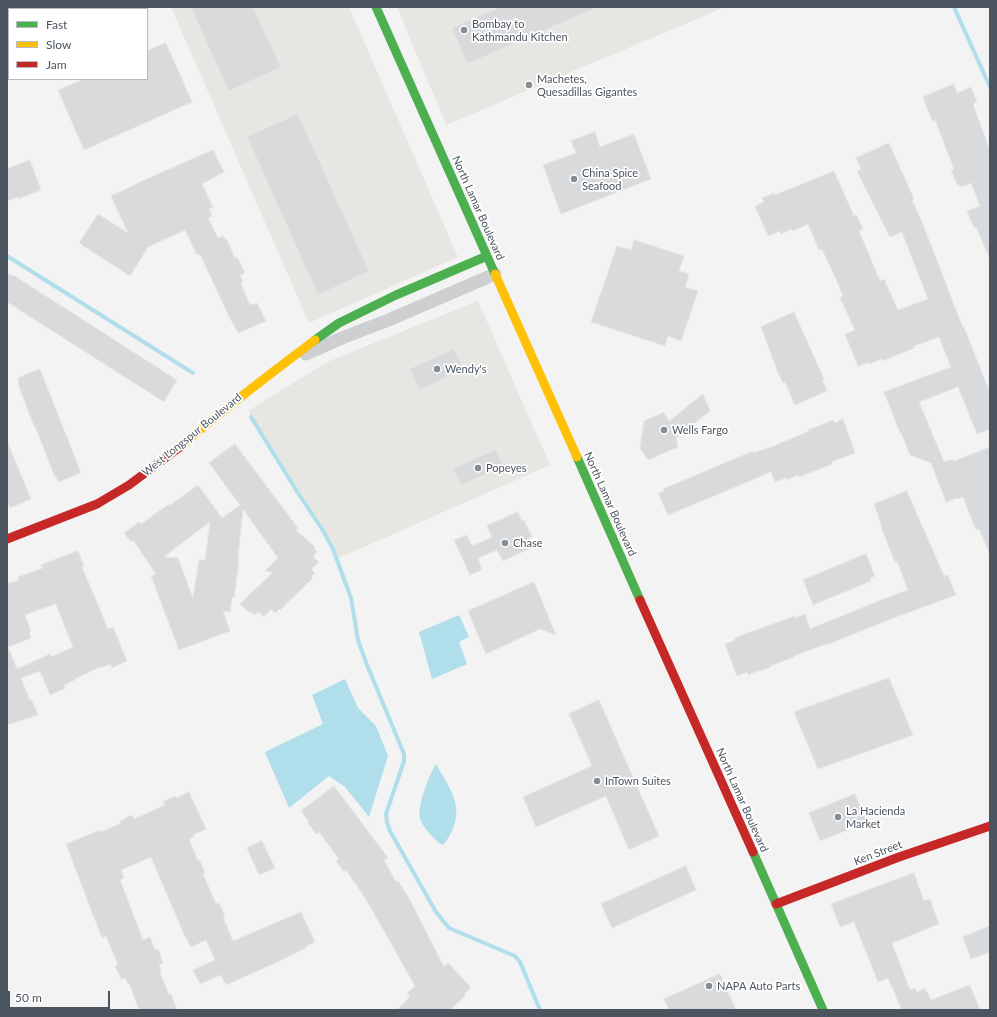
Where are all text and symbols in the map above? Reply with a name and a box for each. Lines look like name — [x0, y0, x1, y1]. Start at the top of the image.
legend — [8, 8, 148, 80]
text: Fast — [46, 17, 67, 32]
place label: Bombay to Kathmandu Kitchen — [472, 17, 568, 43]
marker: Bombay to Kathmandu Kitchen — [459, 25, 469, 35]
text: Slow — [46, 37, 71, 52]
text: Jam — [46, 57, 67, 72]
place label: Machetes, Quesadillas Gigantes — [537, 72, 637, 98]
marker: Machetes, Quesadillas Gigantes — [524, 80, 534, 90]
street label: North Lamar Boulevard — [449, 154, 507, 262]
place label: China Spice Seafood — [582, 166, 638, 192]
marker: China Spice Seafood — [569, 174, 579, 184]
place label: Wendy's — [445, 362, 486, 376]
marker: Wendy's — [432, 364, 442, 374]
street label: West Longspur Boulevard — [140, 391, 244, 479]
place label: Wells Fargo — [672, 423, 728, 437]
marker: Wells Fargo — [659, 425, 669, 435]
street label: North Lamar Boulevard — [581, 450, 639, 558]
place label: Popeyes — [486, 461, 526, 475]
marker: Popeyes — [473, 463, 483, 473]
place label: Chase — [513, 536, 543, 550]
marker: Chase — [500, 538, 510, 548]
street label: North Lamar Boulevard — [713, 746, 771, 854]
place label: InTown Suites — [605, 774, 671, 788]
marker: InTown Suites — [592, 776, 602, 786]
place label: La Hacienda Market — [846, 804, 905, 830]
marker: La Hacienda Market — [833, 812, 843, 822]
street label: Ken Street — [852, 838, 904, 868]
place label: NAPA Auto Parts — [717, 979, 800, 993]
marker: NAPA Auto Parts — [704, 981, 714, 991]
scale bar — [10, 983, 112, 1009]
text: 50 m — [15, 990, 42, 1005]

